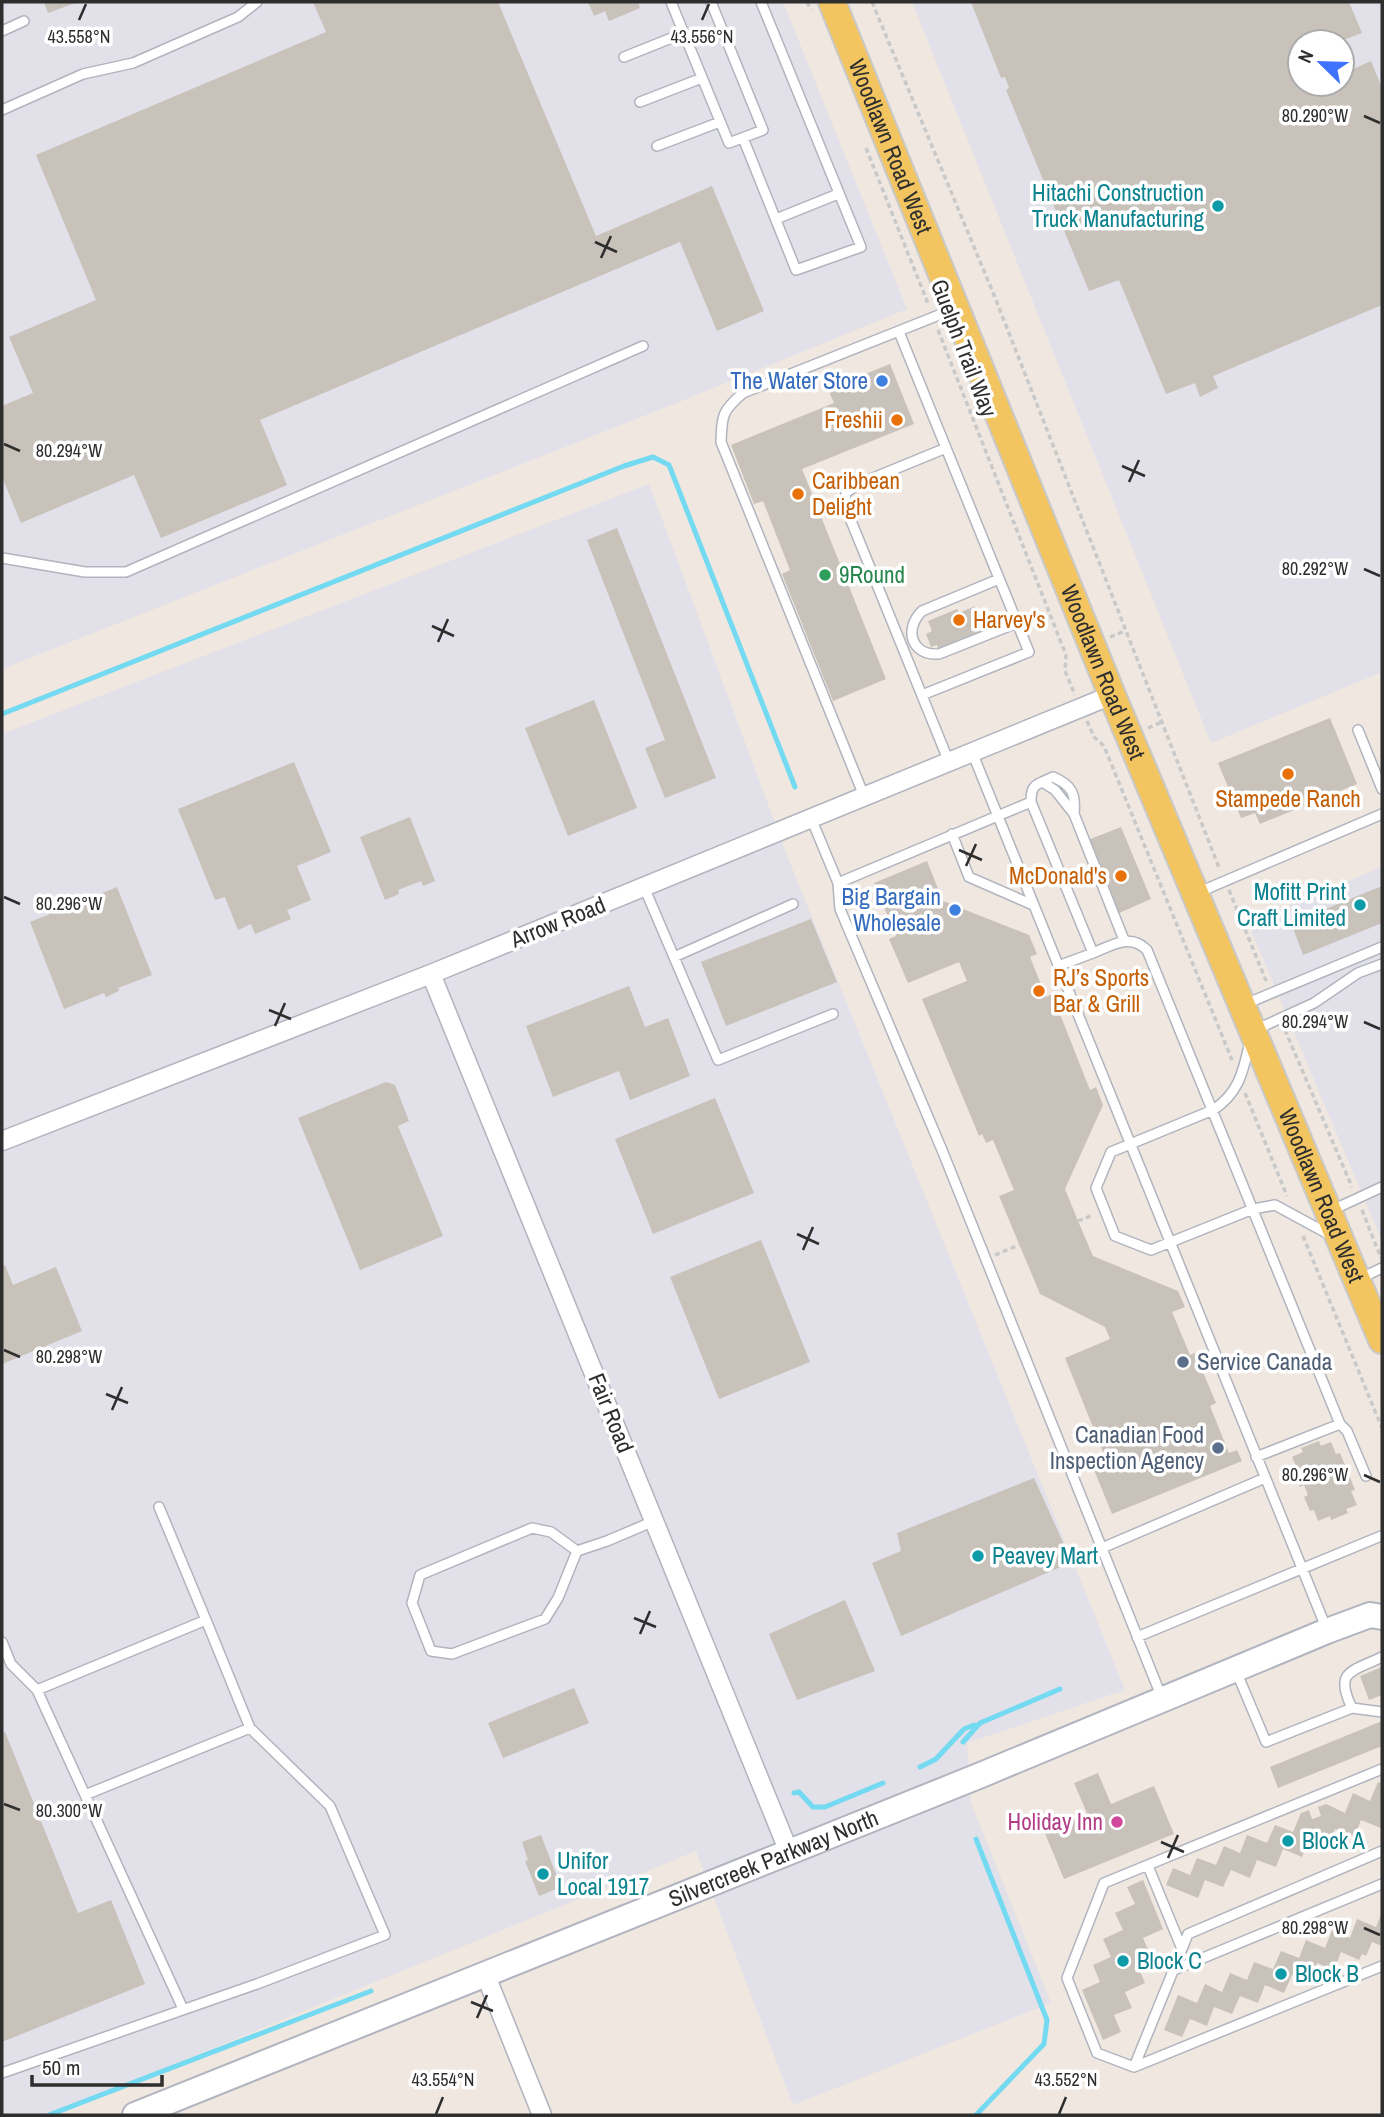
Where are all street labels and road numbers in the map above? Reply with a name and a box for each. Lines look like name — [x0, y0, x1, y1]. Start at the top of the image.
street label: Woodlawn Road West — [842, 54, 940, 239]
street label: Guelph Trail Way — [924, 275, 1005, 422]
street label: Woodlawn Road West — [1054, 580, 1153, 764]
street label: Arrow Road — [505, 889, 610, 955]
street label: Woodlawn Road West — [1272, 1103, 1372, 1287]
street label: Fair Road — [582, 1369, 641, 1457]
street label: Silvercreek Parkway North — [664, 1802, 883, 1914]

